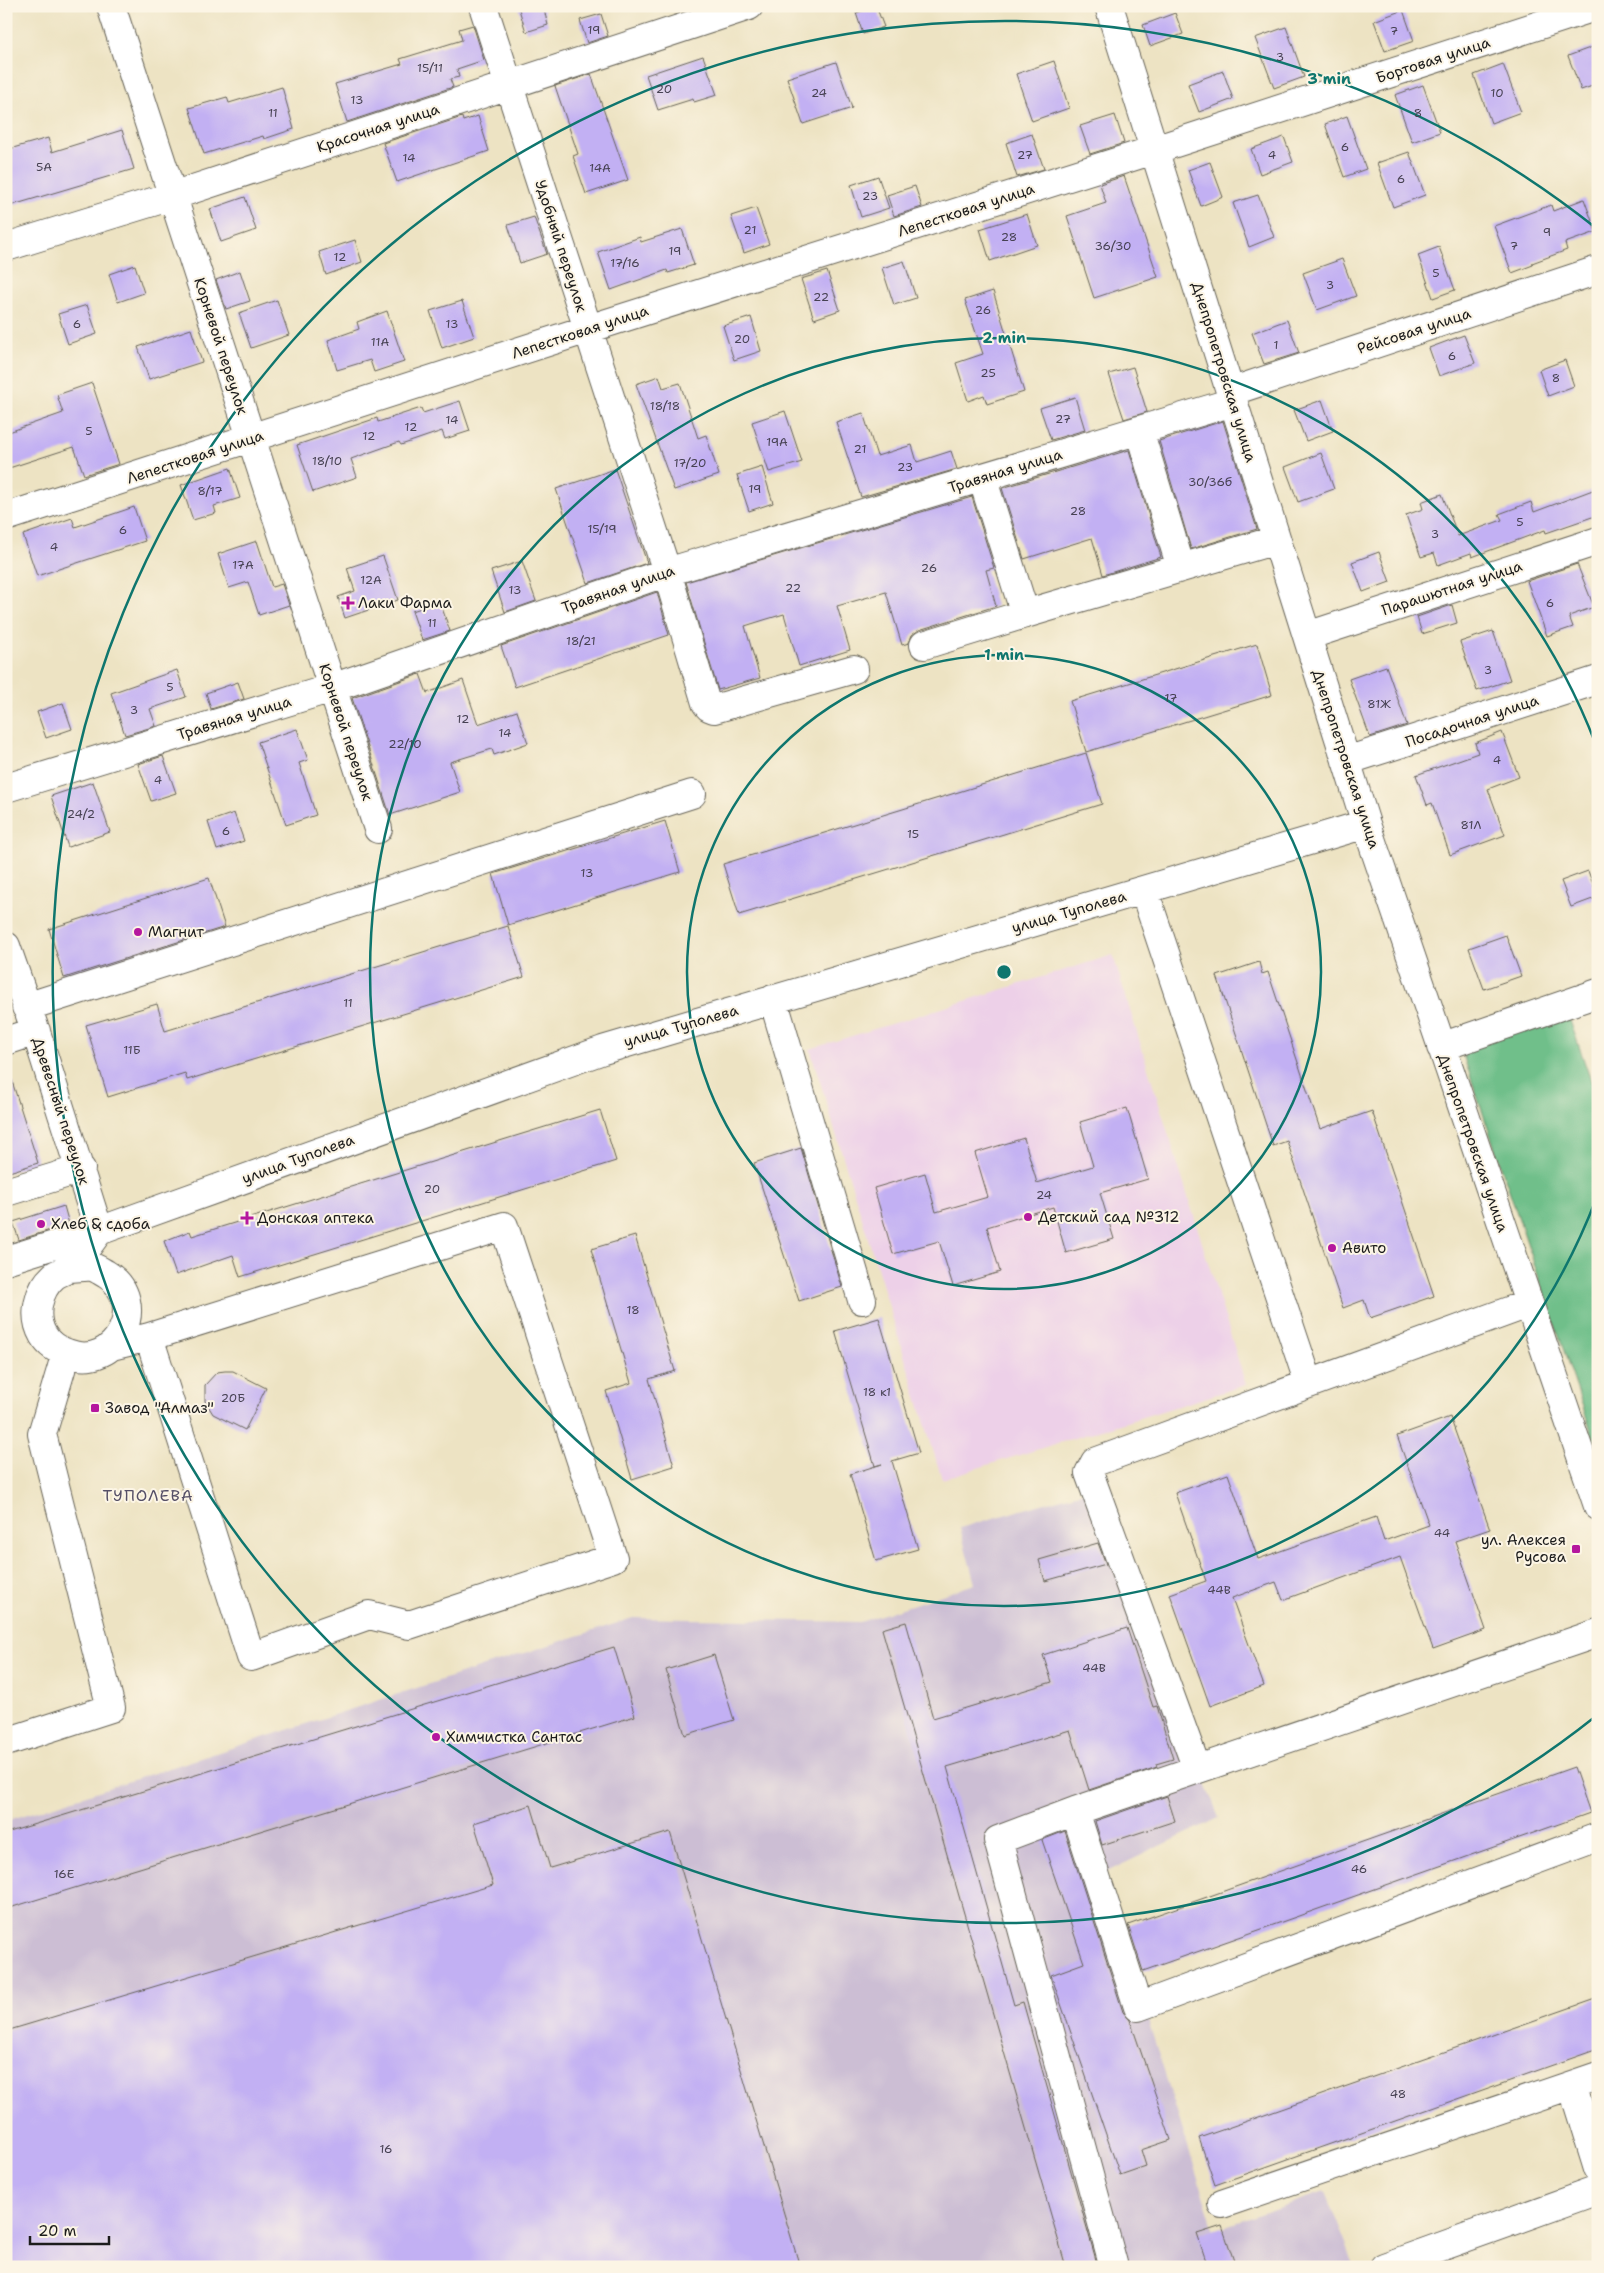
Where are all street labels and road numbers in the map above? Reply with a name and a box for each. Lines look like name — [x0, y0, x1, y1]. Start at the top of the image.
street label: Бортовая улица — [1373, 32, 1493, 88]
street label: Красочная улица — [314, 99, 443, 157]
street label: Удобный переулок — [530, 177, 592, 315]
street label: Лепестковая улица — [895, 178, 1038, 242]
street label: Корневой переулок — [189, 275, 253, 417]
street label: Днепропетровская улица — [1187, 279, 1261, 465]
street label: Лепестковая улица — [509, 300, 652, 364]
street label: Рейсовая улица — [1355, 303, 1474, 359]
street label: Лепестковая улица — [124, 425, 267, 489]
street label: Травяная улица — [945, 444, 1065, 498]
street label: Парашютная улица — [1379, 556, 1525, 620]
street label: Травяная улица — [559, 560, 678, 618]
street label: Корневой переулок — [314, 661, 378, 803]
street label: Днепропетровская улица — [1308, 667, 1385, 852]
street label: Посадочная улица — [1403, 690, 1542, 752]
street label: Травяная улица — [174, 691, 294, 745]
street label: улица Туполева — [1009, 886, 1129, 938]
street label: улица Туполева — [621, 1000, 741, 1052]
street label: Древесный переулок — [28, 1035, 94, 1187]
street label: Днепропетровская улица — [1433, 1051, 1513, 1235]
street label: улица Туполева — [239, 1129, 358, 1189]

